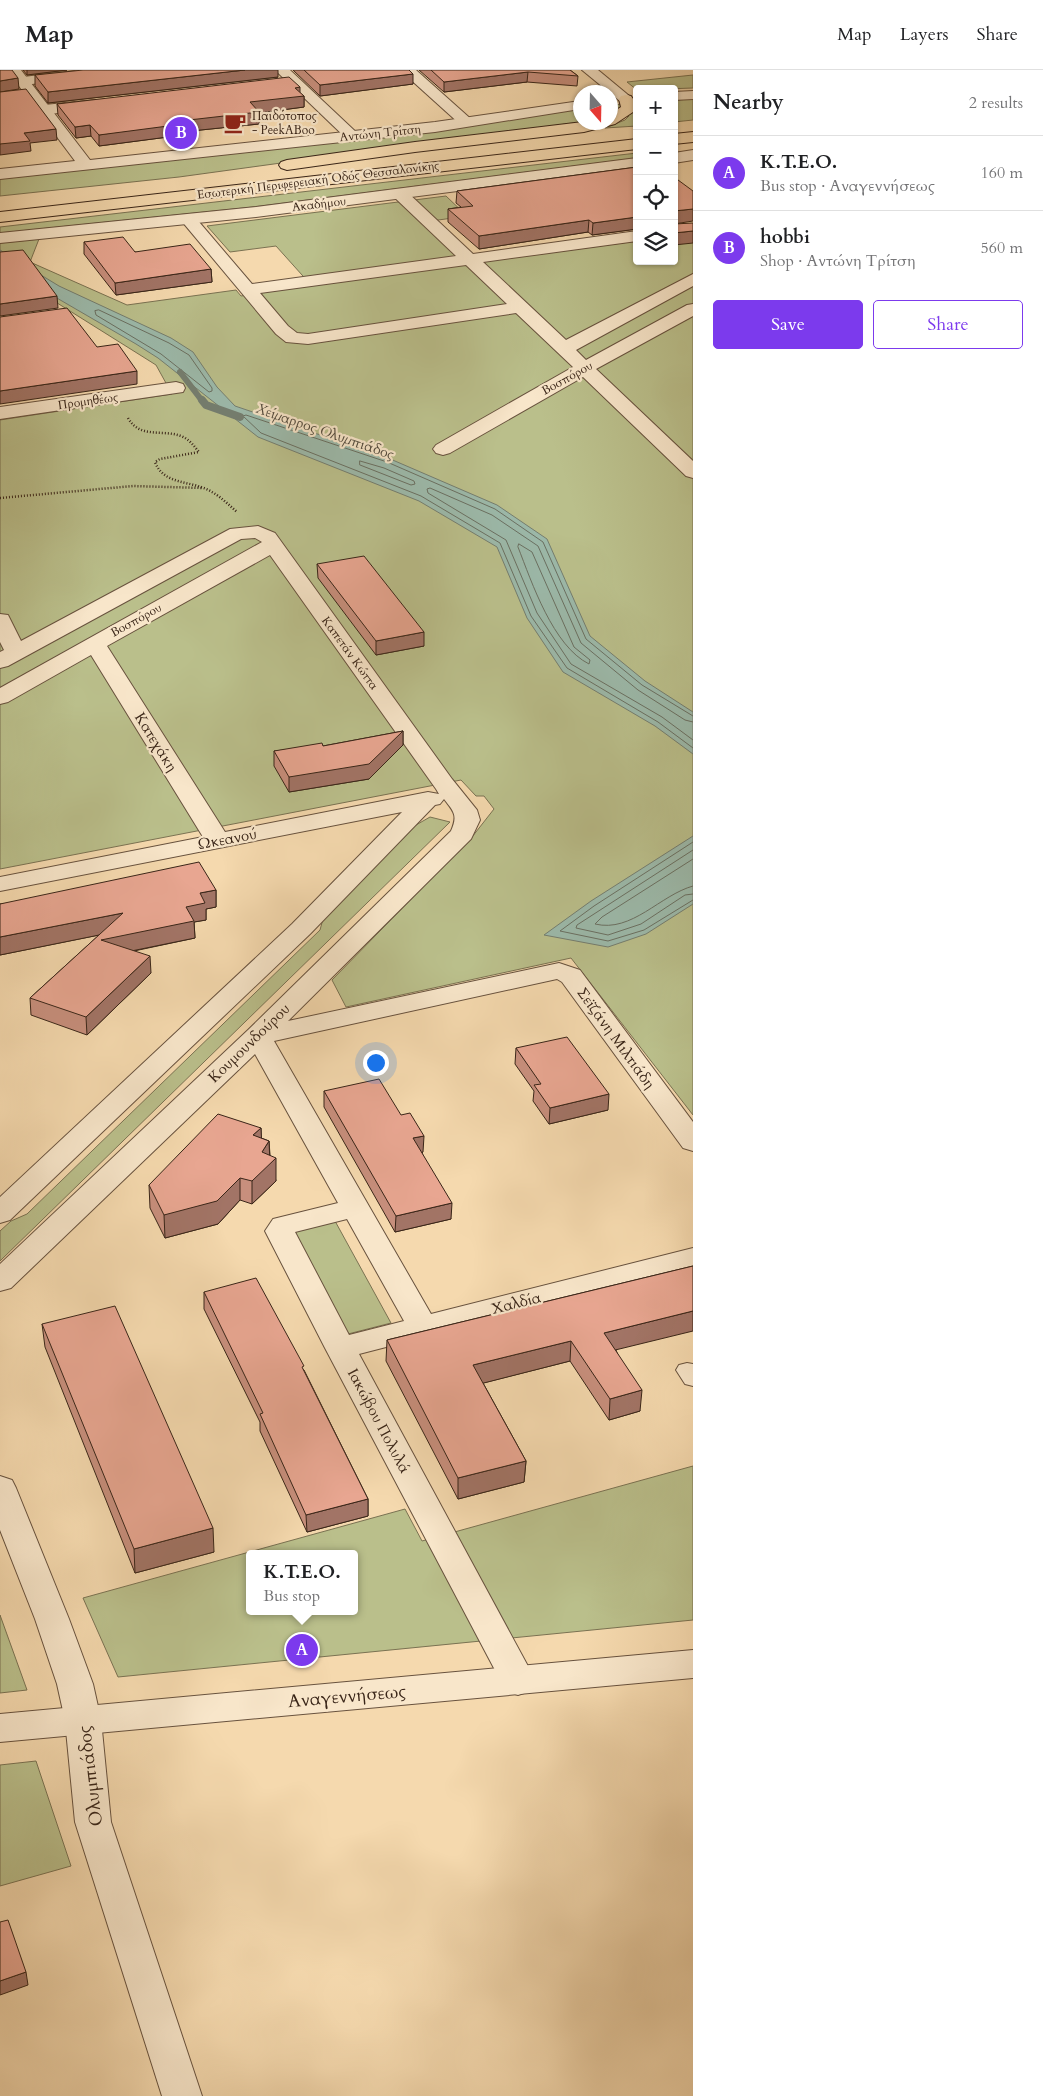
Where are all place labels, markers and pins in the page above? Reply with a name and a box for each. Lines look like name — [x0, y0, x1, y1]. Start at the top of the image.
place label: Παιδότοπος - PeekABoo — [252, 108, 317, 138]
cafe icon: Παιδότοπος - PeekABoo — [222, 110, 248, 136]
pin: B — [165, 114, 197, 152]
pin: A — [286, 1631, 318, 1669]

